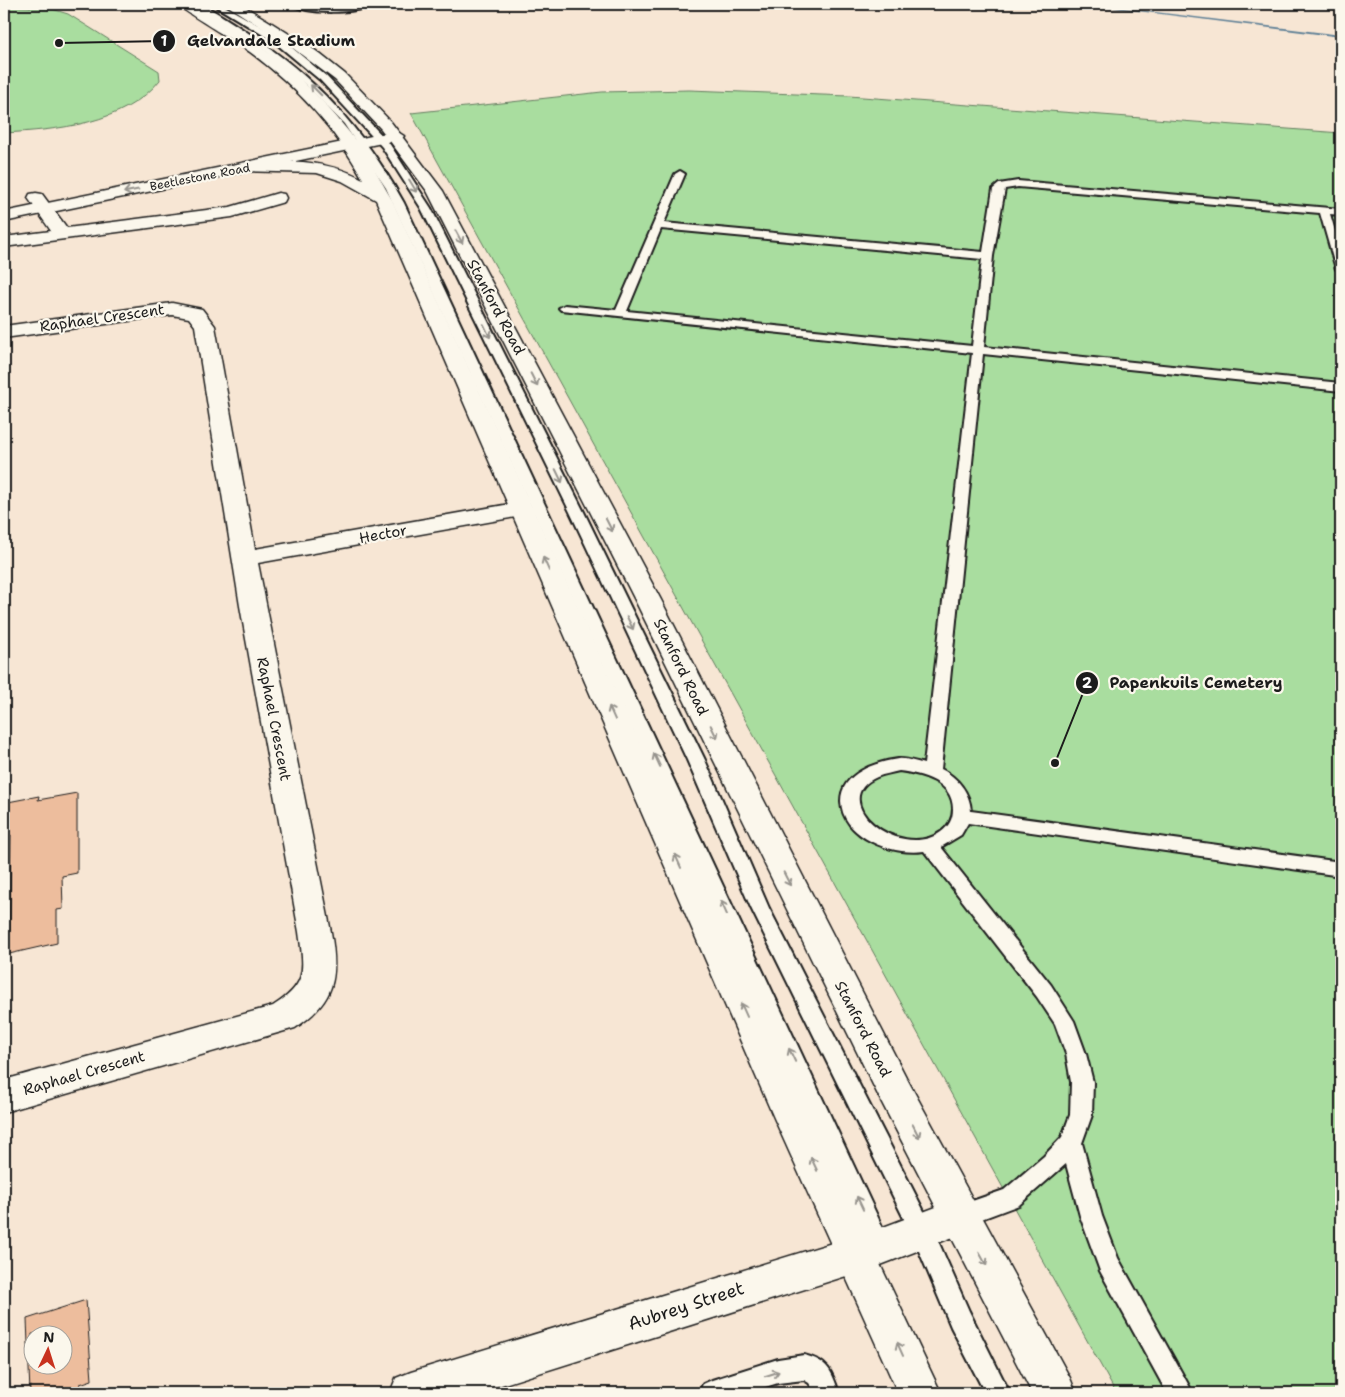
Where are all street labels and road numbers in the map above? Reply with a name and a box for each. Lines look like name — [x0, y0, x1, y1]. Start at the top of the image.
street label: Beetlestone Road — [149, 159, 252, 195]
street label: Stanford Road — [462, 256, 530, 359]
street label: Raphael Crescent — [38, 299, 166, 337]
street label: Hector — [357, 520, 409, 548]
street label: Stanford Road — [649, 615, 713, 719]
street label: Raphael Crescent — [252, 655, 296, 783]
street label: Stanford Road — [830, 977, 896, 1081]
street label: Raphael Crescent — [21, 1046, 147, 1100]
street label: Aubrey Street — [625, 1276, 747, 1336]

